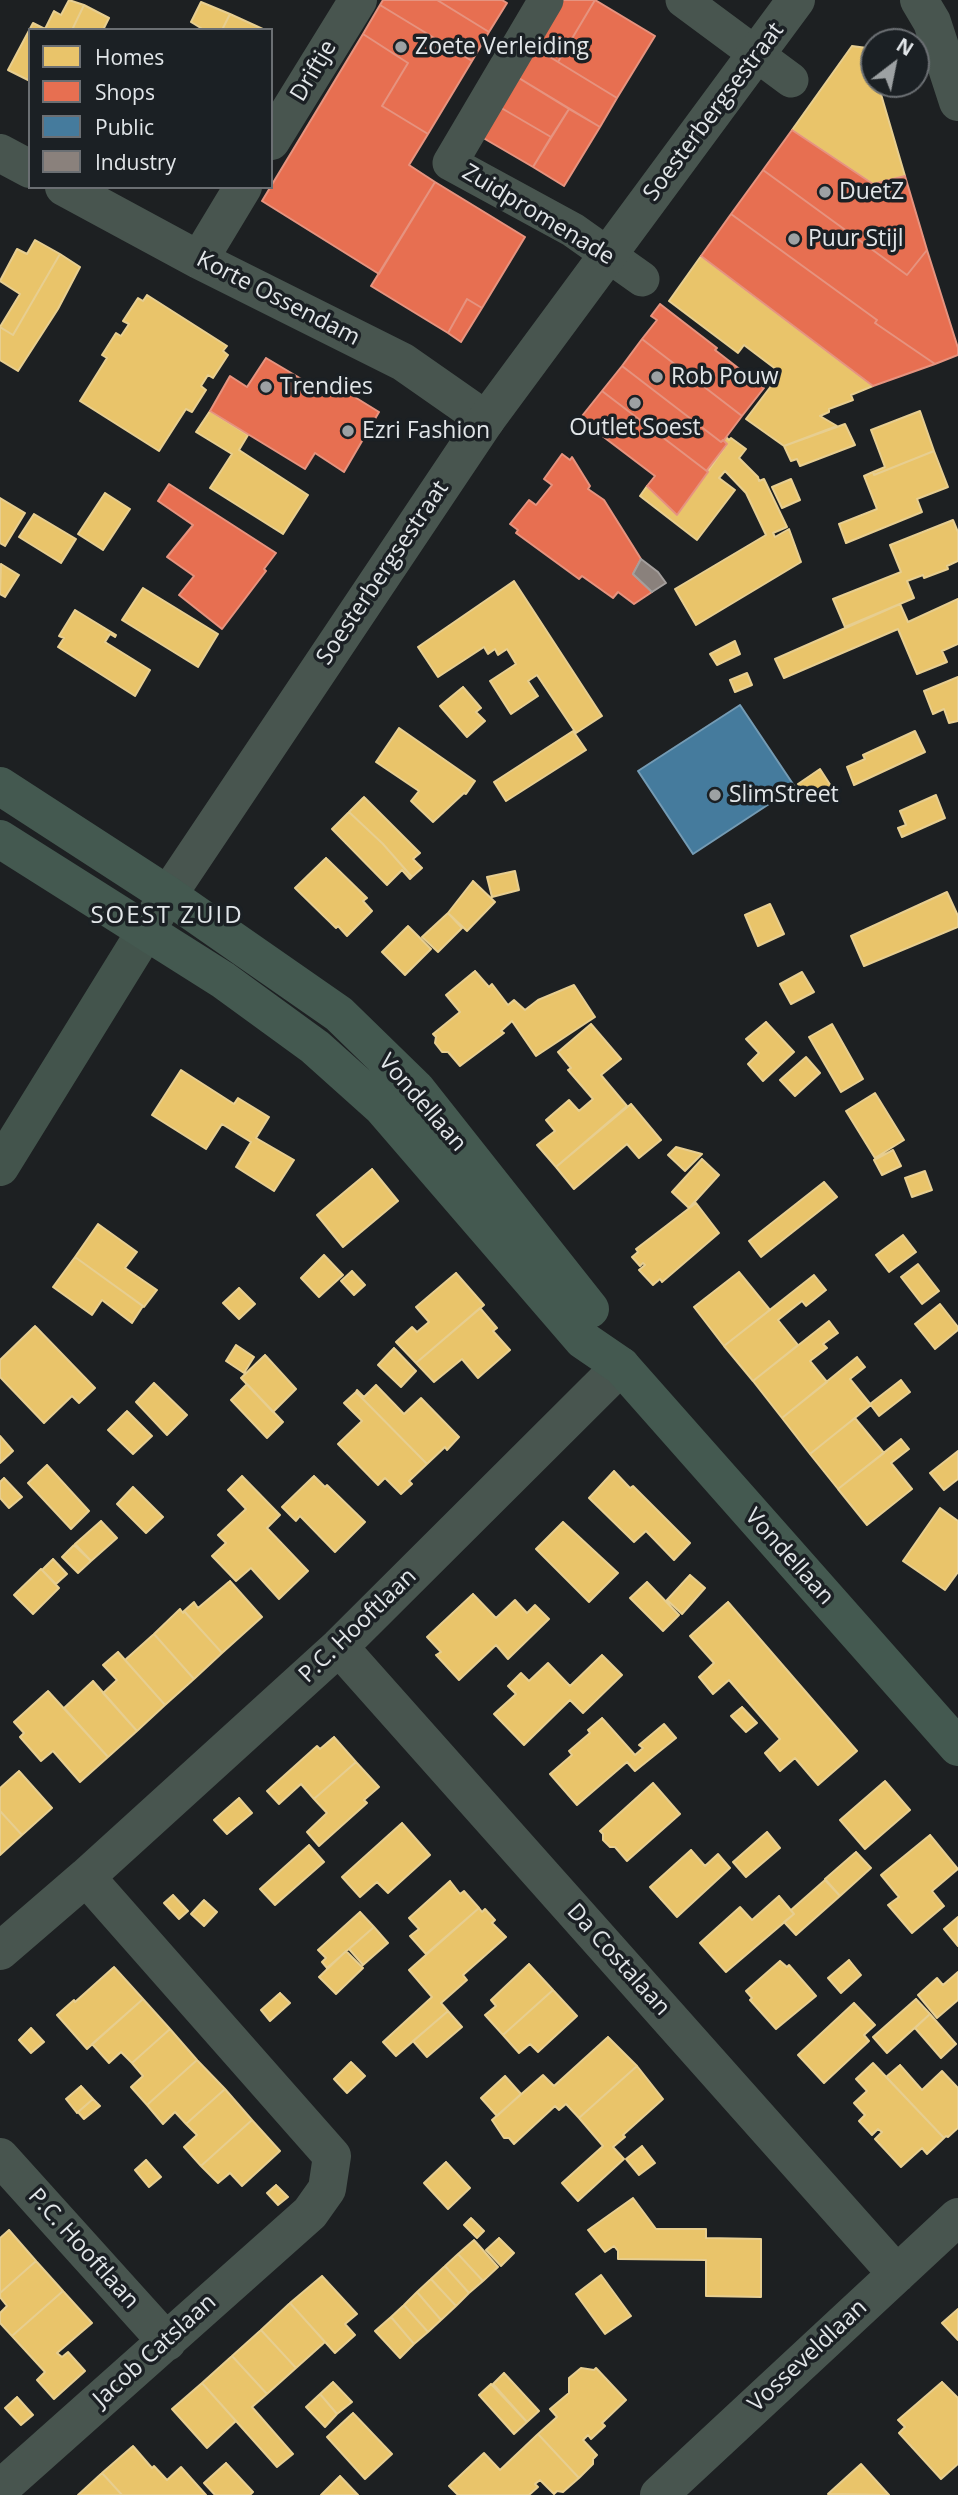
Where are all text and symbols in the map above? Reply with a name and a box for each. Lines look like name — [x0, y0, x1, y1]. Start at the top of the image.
street label: Soesterbergsestraat — [638, 17, 790, 207]
legend — [28, 28, 273, 189]
north arrow — [860, 28, 930, 98]
text: N — [892, 32, 919, 62]
place label: Zoete Verleiding — [415, 33, 589, 61]
street label: Driftje — [285, 35, 343, 107]
marker: Zoete Verleiding — [393, 39, 409, 55]
text: Homes — [95, 43, 164, 71]
text: Shops — [95, 78, 155, 106]
text: Public — [95, 113, 154, 141]
text: Industry — [95, 148, 176, 176]
street label: Zuidpromenade — [457, 159, 619, 271]
place label: DuetZ — [839, 178, 904, 206]
marker: DuetZ — [817, 184, 833, 200]
place label: Puur Stijl — [808, 225, 904, 253]
marker: Puur Stijl — [786, 231, 802, 247]
street label: Korte Ossendam — [192, 246, 364, 352]
place label: Rob Pouw — [671, 363, 779, 391]
marker: Rob Pouw — [649, 369, 665, 385]
place label: Trendies — [280, 373, 373, 401]
marker: Trendies — [258, 379, 274, 395]
marker: Outlet Soest — [627, 395, 643, 411]
place label: Outlet Soest — [569, 414, 701, 442]
place label: Ezri Fashion — [362, 417, 490, 445]
marker: Ezri Fashion — [340, 423, 356, 439]
street label: Soesterbergsestraat — [311, 476, 455, 670]
place label: SlimStreet — [729, 781, 839, 809]
marker: SlimStreet — [707, 787, 723, 803]
district label: SOEST ZUID — [92, 902, 242, 930]
street label: Vondellaan — [372, 1049, 472, 1157]
street label: Vondellaan — [739, 1503, 839, 1611]
street label: P.C. Hooftlaan — [294, 1563, 422, 1689]
street label: Da Costalaan — [561, 1898, 675, 2022]
street label: P.C. Hooftlaan — [22, 2183, 144, 2315]
street label: Jacob Catslaan — [88, 2289, 222, 2413]
street label: Vosseveldlaan — [743, 2294, 873, 2418]

